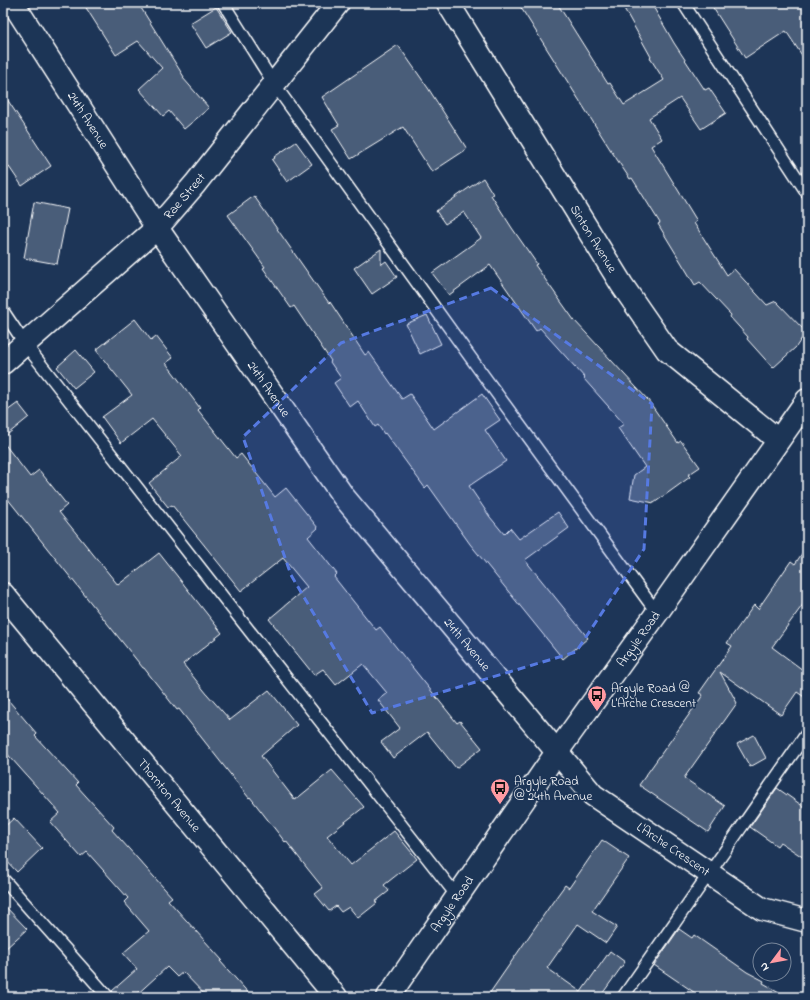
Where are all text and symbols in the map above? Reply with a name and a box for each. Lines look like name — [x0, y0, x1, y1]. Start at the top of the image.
street label: 24th Avenue — [63, 88, 113, 153]
street label: Rae Street — [159, 168, 210, 224]
street label: Sinton Avenue — [565, 201, 622, 277]
street label: 24th Avenue — [242, 357, 295, 421]
street label: Argyle Road — [612, 606, 665, 671]
street label: 24th Avenue — [439, 614, 495, 676]
place label: Argyle Road @ L'Arche Crescent — [611, 679, 697, 713]
bus stop icon: Argyle Road @ L'Arche Crescent — [586, 684, 608, 712]
street label: Thornton Avenue — [133, 754, 206, 836]
place label: Argyle Road @ 24th Avenue — [514, 772, 593, 806]
bus stop icon: Argyle Road @ 24th Avenue — [489, 777, 511, 805]
street label: L'Arche Crescent — [633, 817, 715, 881]
street label: Argyle Road — [426, 871, 479, 936]
north arrow — [752, 942, 792, 982]
text: N — [756, 959, 773, 974]

